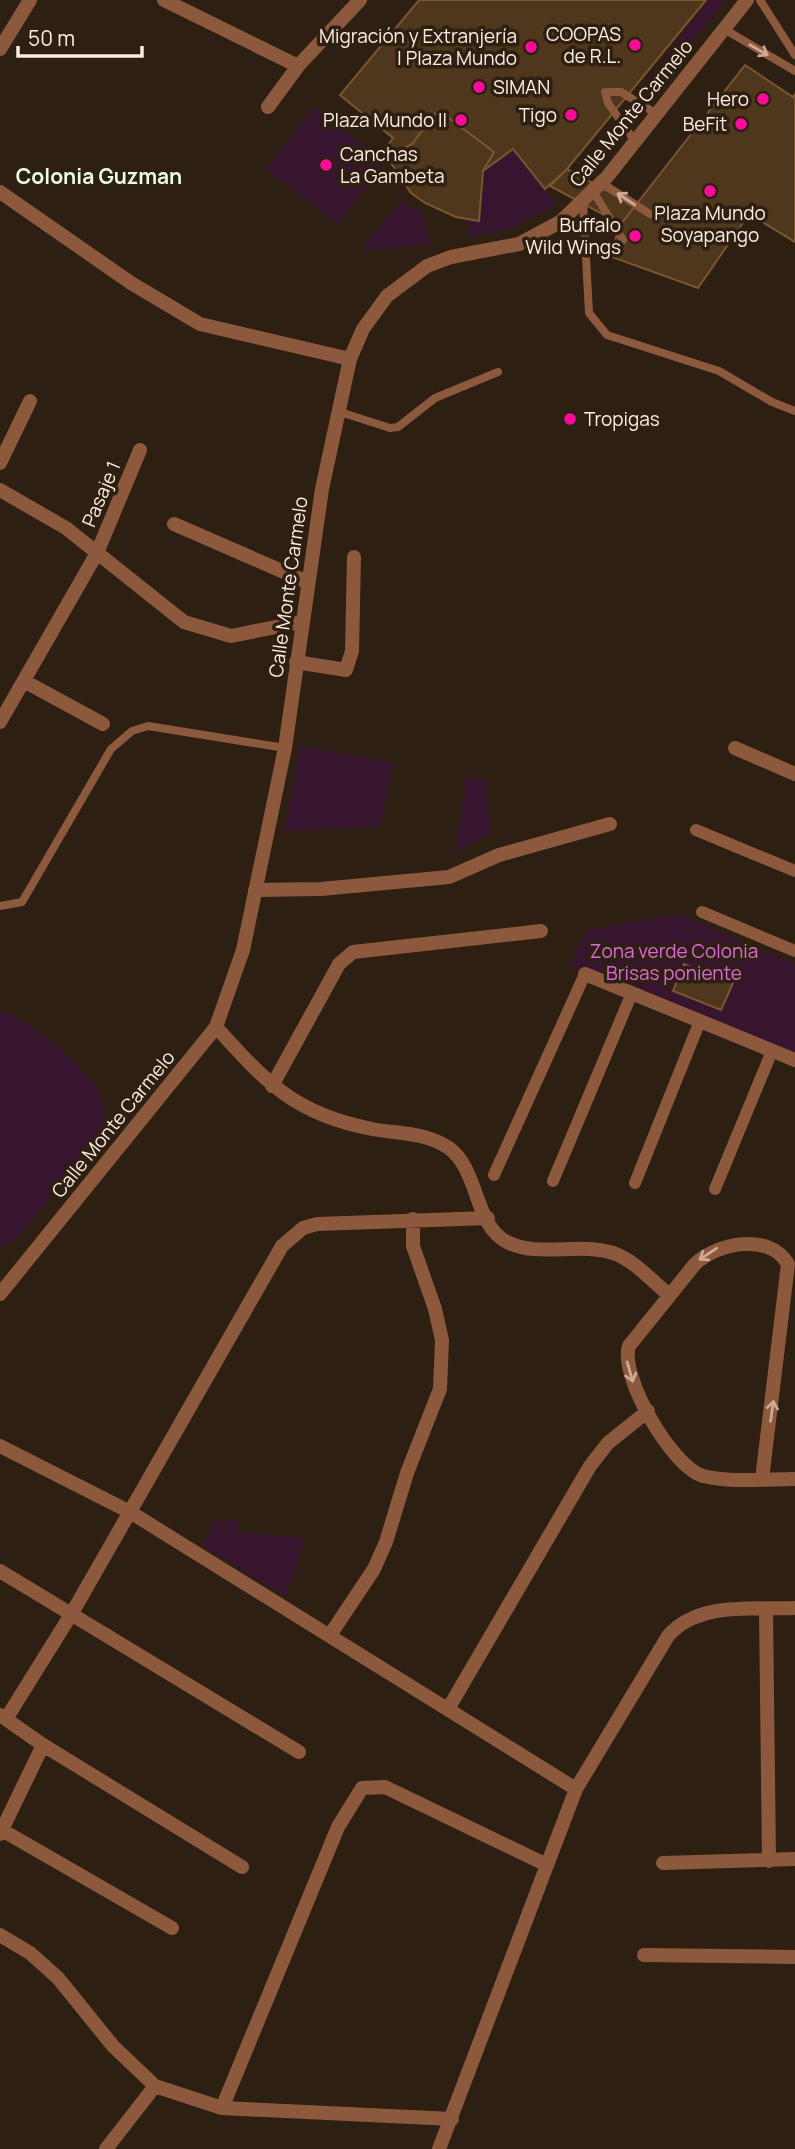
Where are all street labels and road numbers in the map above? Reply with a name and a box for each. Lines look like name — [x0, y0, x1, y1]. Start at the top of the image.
street label: Calle Monte Carmelo — [564, 34, 698, 192]
street label: Pasaje 1 — [76, 457, 126, 531]
street label: Calle Monte Carmelo — [262, 495, 314, 679]
street label: Calle Monte Carmelo — [46, 1045, 180, 1203]

